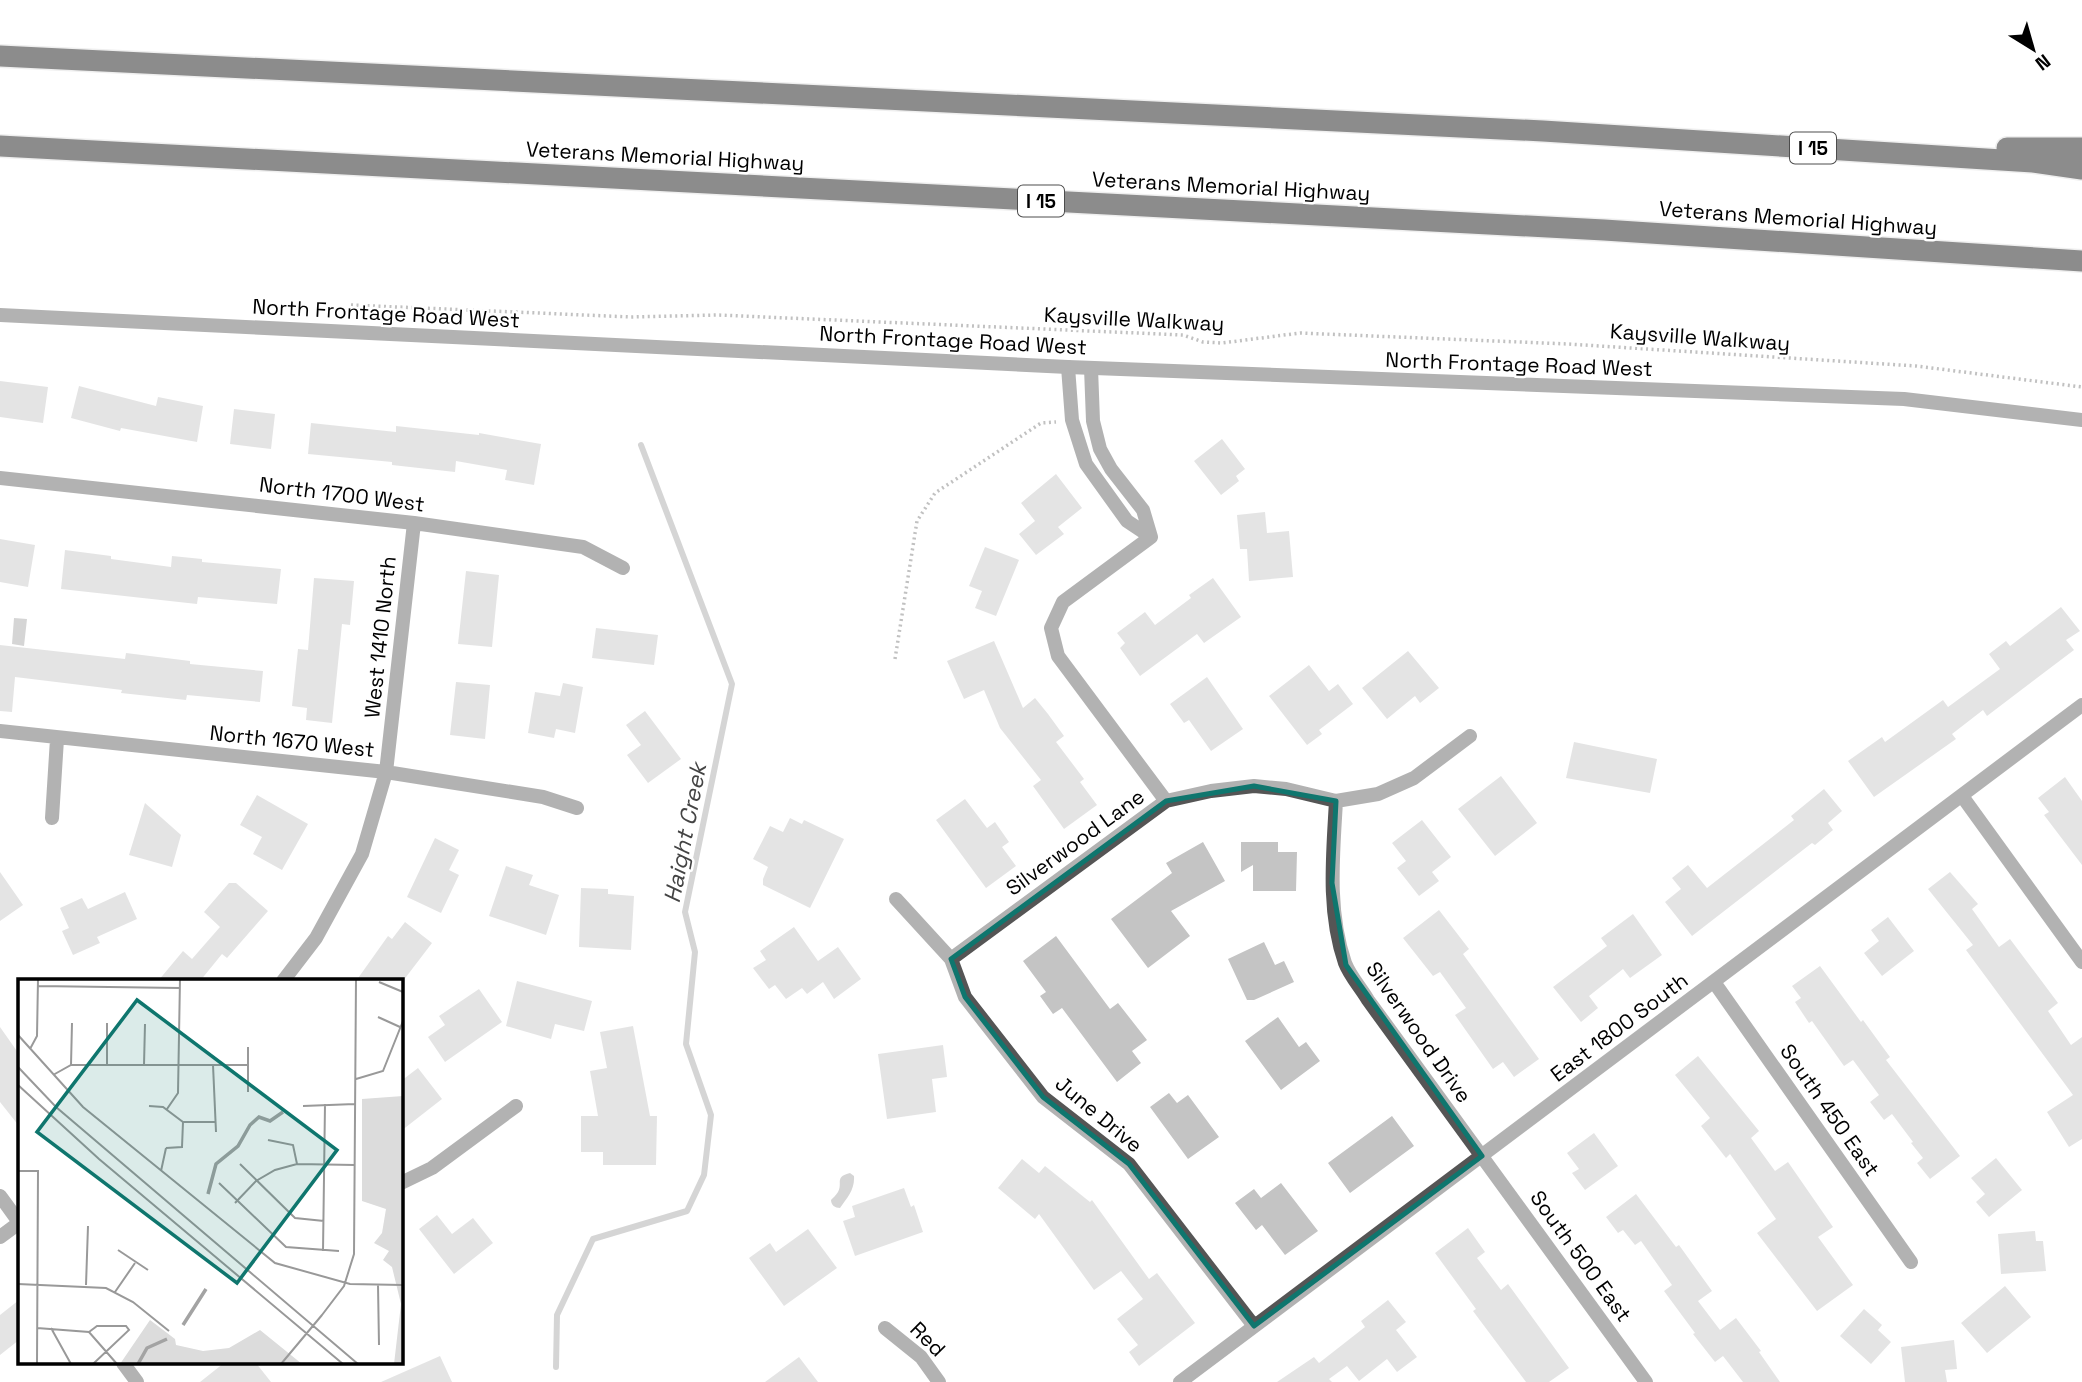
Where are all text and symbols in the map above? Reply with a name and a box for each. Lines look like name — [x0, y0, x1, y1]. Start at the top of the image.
north arrow — [1998, 14, 2068, 84]
text: N — [2030, 48, 2056, 76]
road number: I 15 — [1790, 132, 1836, 164]
street label: Veterans Memorial Highway — [525, 135, 805, 177]
street label: Veterans Memorial Highway — [1091, 165, 1371, 207]
road number: I 15 — [1018, 186, 1064, 216]
street label: Veterans Memorial Highway — [1658, 195, 1938, 241]
street label: North Frontage Road West — [252, 293, 520, 333]
street label: Kaysville Walkway — [1043, 301, 1225, 337]
street label: Kaysville Walkway — [1609, 317, 1791, 357]
street label: North Frontage Road West — [819, 320, 1087, 360]
street label: North Frontage Road West — [1385, 346, 1653, 382]
street label: North 1700 West — [258, 470, 426, 518]
street label: West 1410 North — [358, 555, 402, 719]
street label: North 1670 West — [208, 719, 376, 763]
water label: Haight Creek — [657, 758, 714, 905]
street label: Silverwood Lane — [1000, 783, 1150, 901]
street label: Silverwood Drive — [1360, 956, 1478, 1108]
street label: East 1800 South — [1545, 967, 1693, 1087]
inset map — [18, 979, 402, 1364]
street label: South 450 East — [1774, 1039, 1886, 1181]
street label: June Drive — [1050, 1070, 1148, 1158]
street label: South 500 East — [1524, 1185, 1638, 1327]
street label: Red — [905, 1316, 951, 1362]

